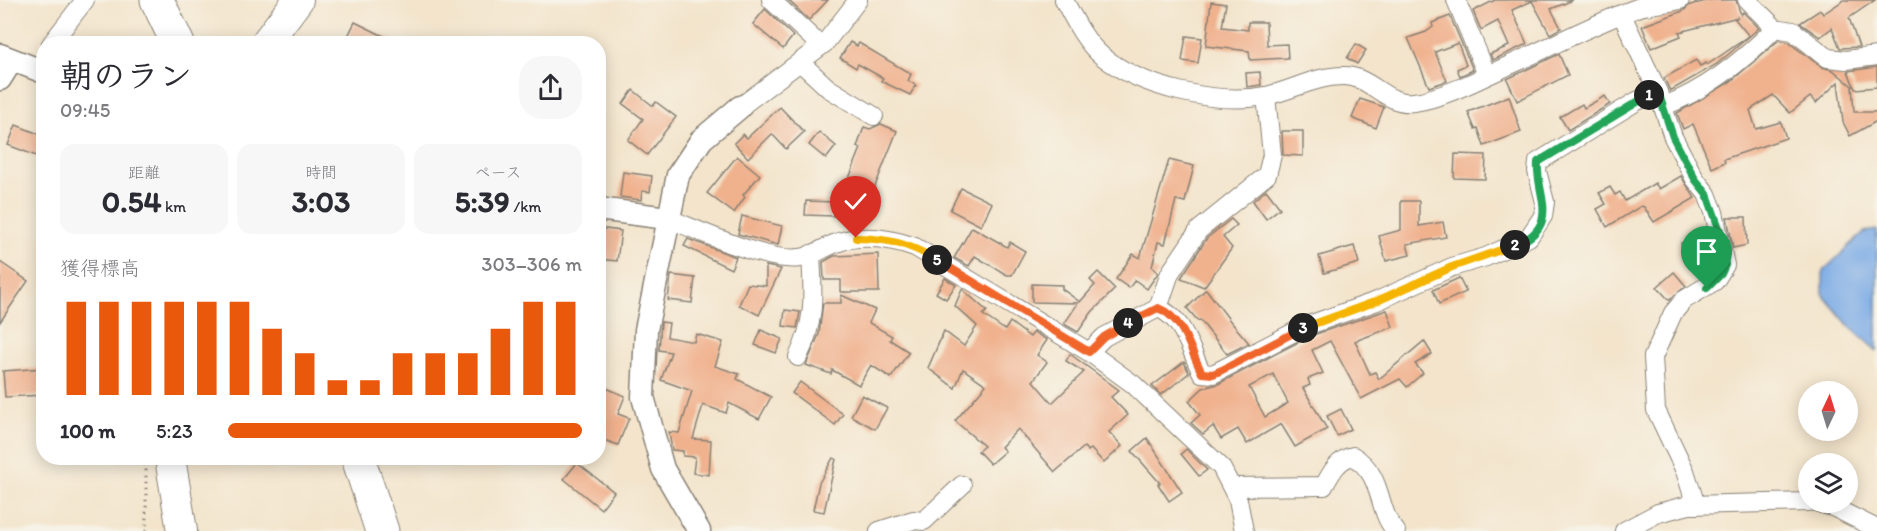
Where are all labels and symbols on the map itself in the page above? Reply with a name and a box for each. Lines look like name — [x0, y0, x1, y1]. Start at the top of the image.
pin: 1 — [1634, 80, 1664, 110]
pin — [830, 176, 881, 238]
pin — [1681, 226, 1732, 288]
pin: 2 — [1500, 230, 1530, 260]
pin: 5 — [922, 245, 952, 275]
pin: 4 — [1113, 308, 1143, 338]
pin: 3 — [1288, 313, 1318, 343]
north arrow — [1798, 381, 1858, 441]

